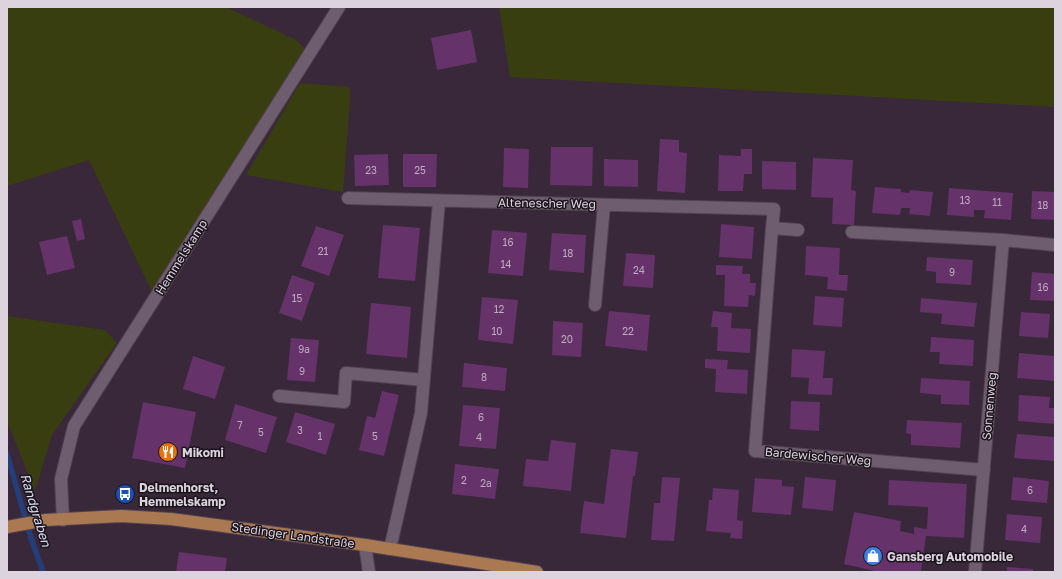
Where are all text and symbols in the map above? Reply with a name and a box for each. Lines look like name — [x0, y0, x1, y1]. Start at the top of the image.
house number: 23 — [365, 164, 377, 176]
house number: 25 — [414, 164, 426, 176]
house number: 13 — [960, 194, 970, 206]
street label: Altenescher Weg — [498, 195, 596, 211]
house number: 11 — [992, 196, 1002, 208]
house number: 18 — [1038, 199, 1048, 211]
street label: Hemmelskamp — [152, 217, 210, 297]
house number: 16 — [503, 236, 513, 248]
house number: 21 — [318, 245, 328, 257]
house number: 18 — [563, 247, 573, 259]
house number: 14 — [501, 258, 511, 270]
house number: 24 — [633, 264, 645, 276]
house number: 9 — [949, 266, 955, 278]
house number: 16 — [1038, 281, 1048, 293]
house number: 15 — [292, 292, 303, 304]
house number: 12 — [494, 303, 505, 315]
house number: 10 — [491, 325, 503, 337]
house number: 22 — [622, 325, 634, 337]
house number: 20 — [561, 333, 573, 345]
house number: 9a — [298, 343, 310, 355]
house number: 9 — [299, 365, 305, 377]
house number: 8 — [481, 371, 487, 383]
street label: Sonnenweg — [979, 372, 999, 440]
house number: 6 — [478, 411, 484, 423]
house number: 7 — [237, 419, 243, 431]
house number: 3 — [297, 424, 303, 436]
house number: 5 — [258, 426, 264, 438]
house number: 1 — [318, 430, 323, 442]
house number: 5 — [372, 430, 378, 442]
house number: 4 — [476, 431, 482, 443]
restaurant icon: Mikomi — [157, 441, 179, 463]
street label: Bardewischer Weg — [764, 444, 872, 468]
place label: Mikomi — [182, 445, 224, 460]
water label: Randgraben — [17, 471, 55, 550]
house number: 2 — [461, 474, 467, 486]
house number: 2a — [480, 477, 492, 489]
place label: Delmenhorst, Hemmelskamp — [139, 480, 226, 509]
bus stop icon: Delmenhorst, Hemmelskamp — [114, 483, 136, 505]
house number: 6 — [1027, 484, 1033, 496]
street label: Stedinger Landstraße — [230, 519, 356, 551]
house number: 4 — [1021, 523, 1027, 535]
shop icon: Gansberg Automobile — [862, 545, 884, 567]
place label: Gansberg Automobile — [887, 549, 1013, 564]

